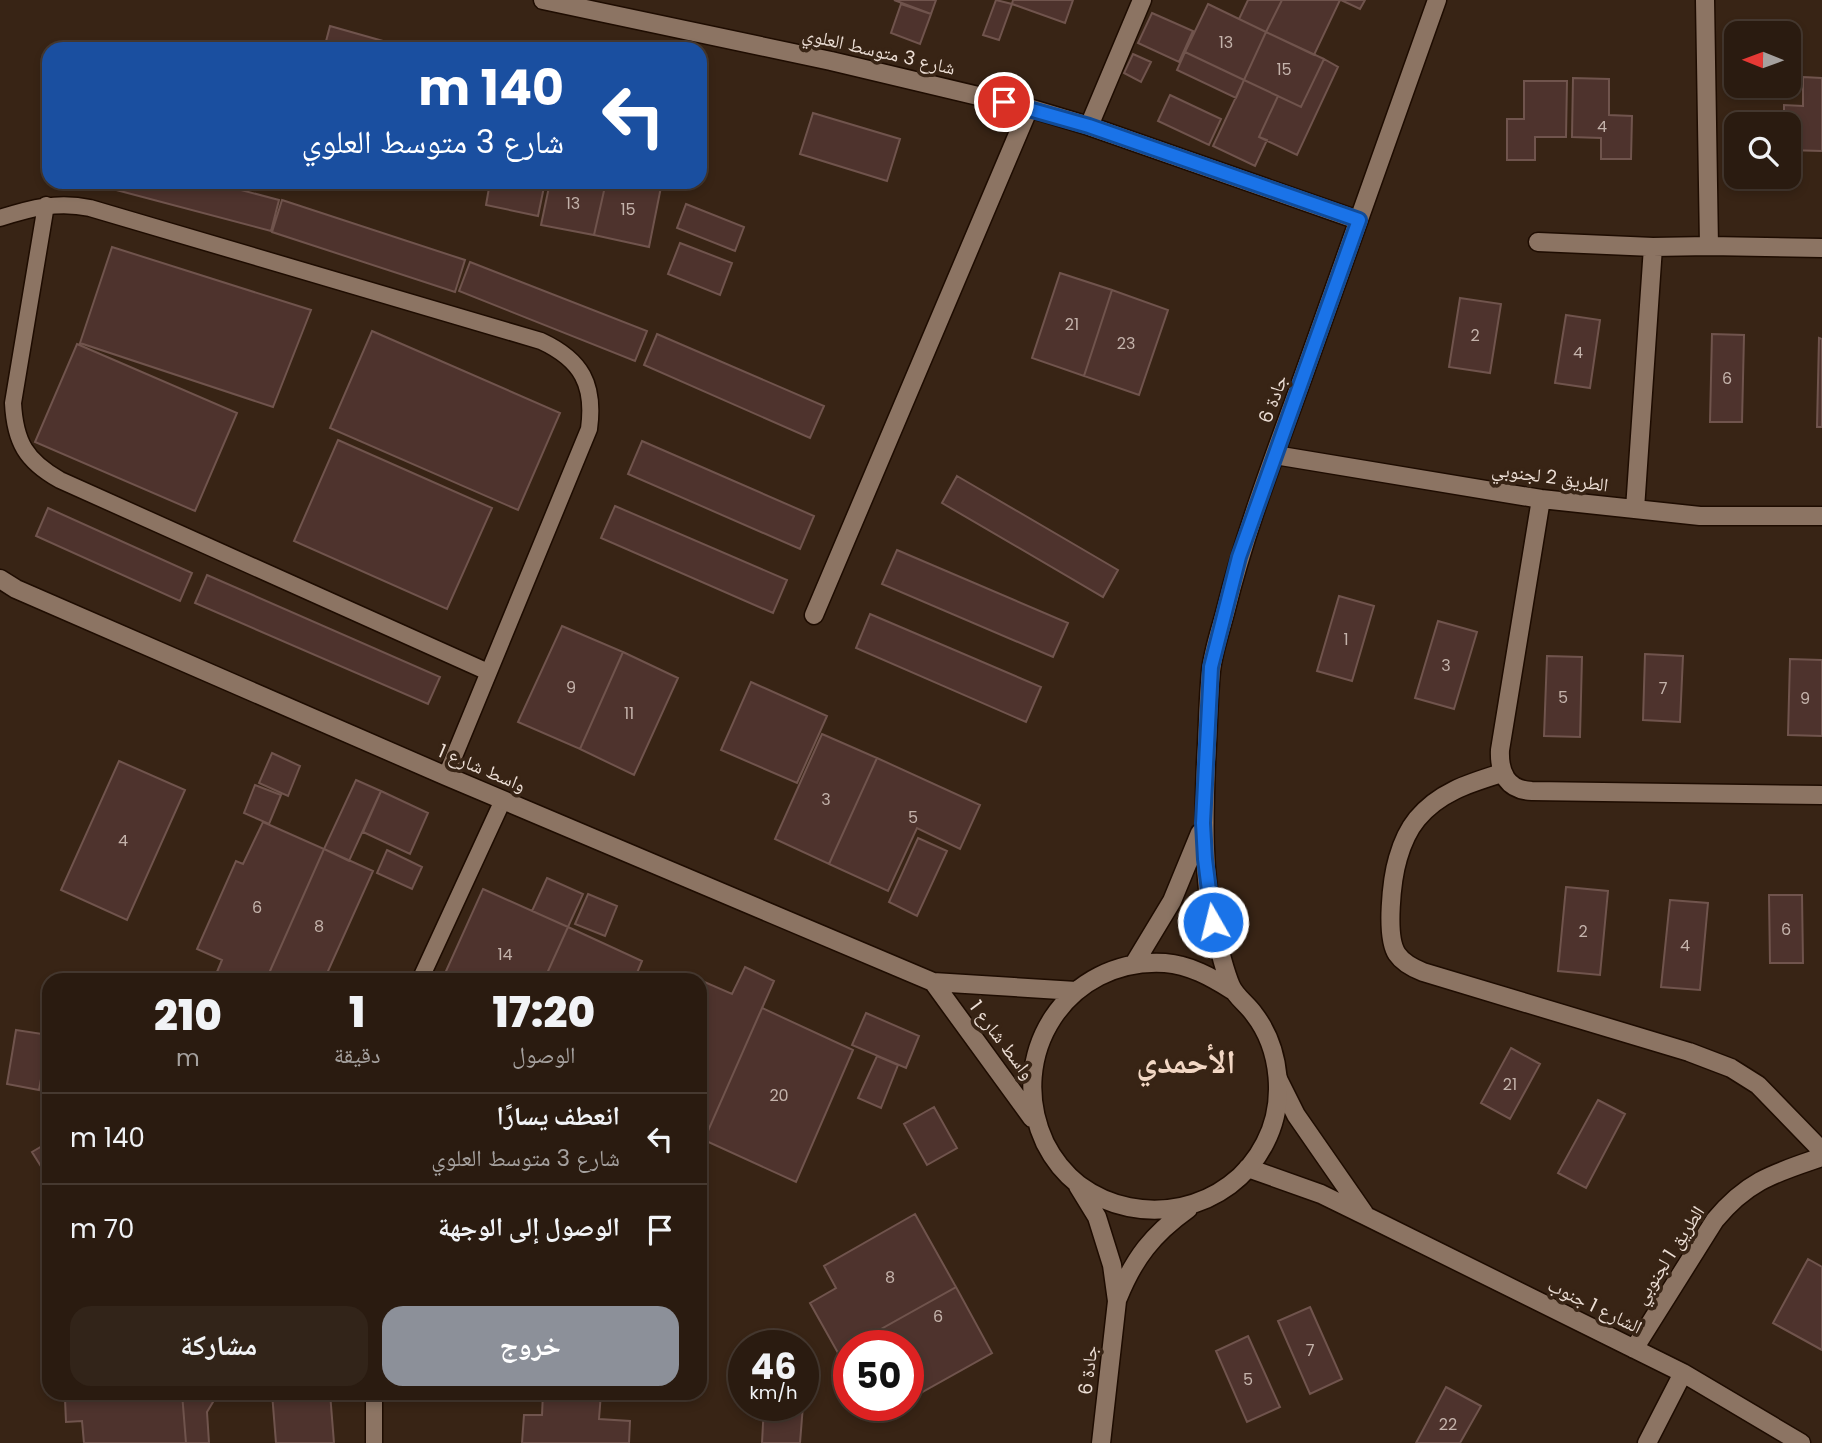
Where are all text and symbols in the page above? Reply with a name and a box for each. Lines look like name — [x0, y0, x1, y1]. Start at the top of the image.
street label: شارع 3 متوسط العلوي — [800, 20, 958, 83]
north arrow — [1724, 21, 1801, 98]
map controls — [1724, 21, 1801, 189]
house number: 13 — [1219, 31, 1233, 54]
text: 140 m — [418, 54, 564, 122]
house number: 15 — [1276, 58, 1292, 81]
icon: left — [588, 70, 679, 161]
pin — [974, 72, 1034, 132]
icon: arrive — [985, 83, 1023, 121]
button: search — [1724, 112, 1801, 189]
house number: 4 — [1597, 115, 1607, 138]
text: شارع 3 متوسط العلوي — [301, 119, 564, 164]
house number: 13 — [566, 192, 580, 215]
house number: 15 — [620, 198, 636, 221]
house number: 21 — [1065, 313, 1079, 336]
house number: 2 — [1470, 324, 1480, 347]
house number: 23 — [1117, 332, 1135, 355]
house number: 4 — [1573, 341, 1583, 364]
house number: 6 — [1722, 367, 1732, 390]
street label: جادة 6 — [1252, 371, 1294, 427]
street label: الطريق 2 لجنوبي — [1490, 455, 1610, 500]
house number: 1 — [1343, 628, 1349, 651]
house number: 3 — [1441, 654, 1451, 677]
house number: 9 — [566, 676, 576, 699]
house number: 7 — [1659, 677, 1668, 700]
house number: 5 — [1558, 686, 1568, 709]
house number: 9 — [1800, 687, 1810, 710]
house number: 11 — [624, 702, 634, 725]
street label: واسط شارع 1 — [434, 737, 530, 799]
house number: 3 — [821, 788, 831, 811]
house number: 5 — [908, 806, 918, 829]
house number: 4 — [118, 829, 128, 852]
position arrow — [1176, 885, 1250, 959]
house number: 6 — [252, 896, 262, 919]
house number: 8 — [314, 915, 324, 938]
house number: 6 — [1781, 918, 1791, 941]
house number: 2 — [1578, 920, 1588, 943]
house number: 4 — [1680, 934, 1690, 957]
house number: 14 — [497, 943, 513, 966]
text: 1 — [349, 983, 365, 1042]
text: 17:20 — [493, 983, 595, 1042]
text: 210 — [154, 986, 222, 1045]
street label: واسط شارع 1 — [963, 995, 1041, 1085]
district label: الأحمدي — [1136, 1038, 1236, 1087]
text: دقيقة — [334, 1039, 381, 1071]
text: الوصول — [512, 1039, 576, 1071]
text: m — [176, 1042, 200, 1074]
house number: 21 — [1503, 1073, 1517, 1096]
house number: 20 — [769, 1084, 789, 1107]
text: انعطف يسارًا — [497, 1098, 620, 1134]
text: 140 m — [70, 1120, 145, 1156]
icon: left — [641, 1120, 679, 1158]
text: شارع 3 متوسط العلوي — [431, 1142, 620, 1174]
street label: الطريق 1 لجنوبي — [1627, 1200, 1713, 1311]
text: الوصول إلى الوجهة — [438, 1209, 620, 1245]
text: 70 m — [70, 1211, 134, 1247]
icon: arrive — [641, 1211, 679, 1249]
house number: 8 — [885, 1266, 895, 1289]
street label: الشارع 1 جنوب — [1543, 1271, 1647, 1341]
house number: 6 — [933, 1305, 943, 1328]
button: مشاركة — [70, 1306, 368, 1386]
button: خروج — [382, 1306, 679, 1386]
speed limit sign: 50 — [833, 1330, 924, 1421]
house number: 7 — [1306, 1339, 1315, 1362]
text: 46 — [751, 1342, 797, 1391]
street label: جادة 6 — [1072, 1344, 1104, 1396]
house number: 5 — [1243, 1368, 1253, 1391]
text: km/h — [750, 1380, 797, 1405]
house number: 22 — [1439, 1413, 1457, 1436]

